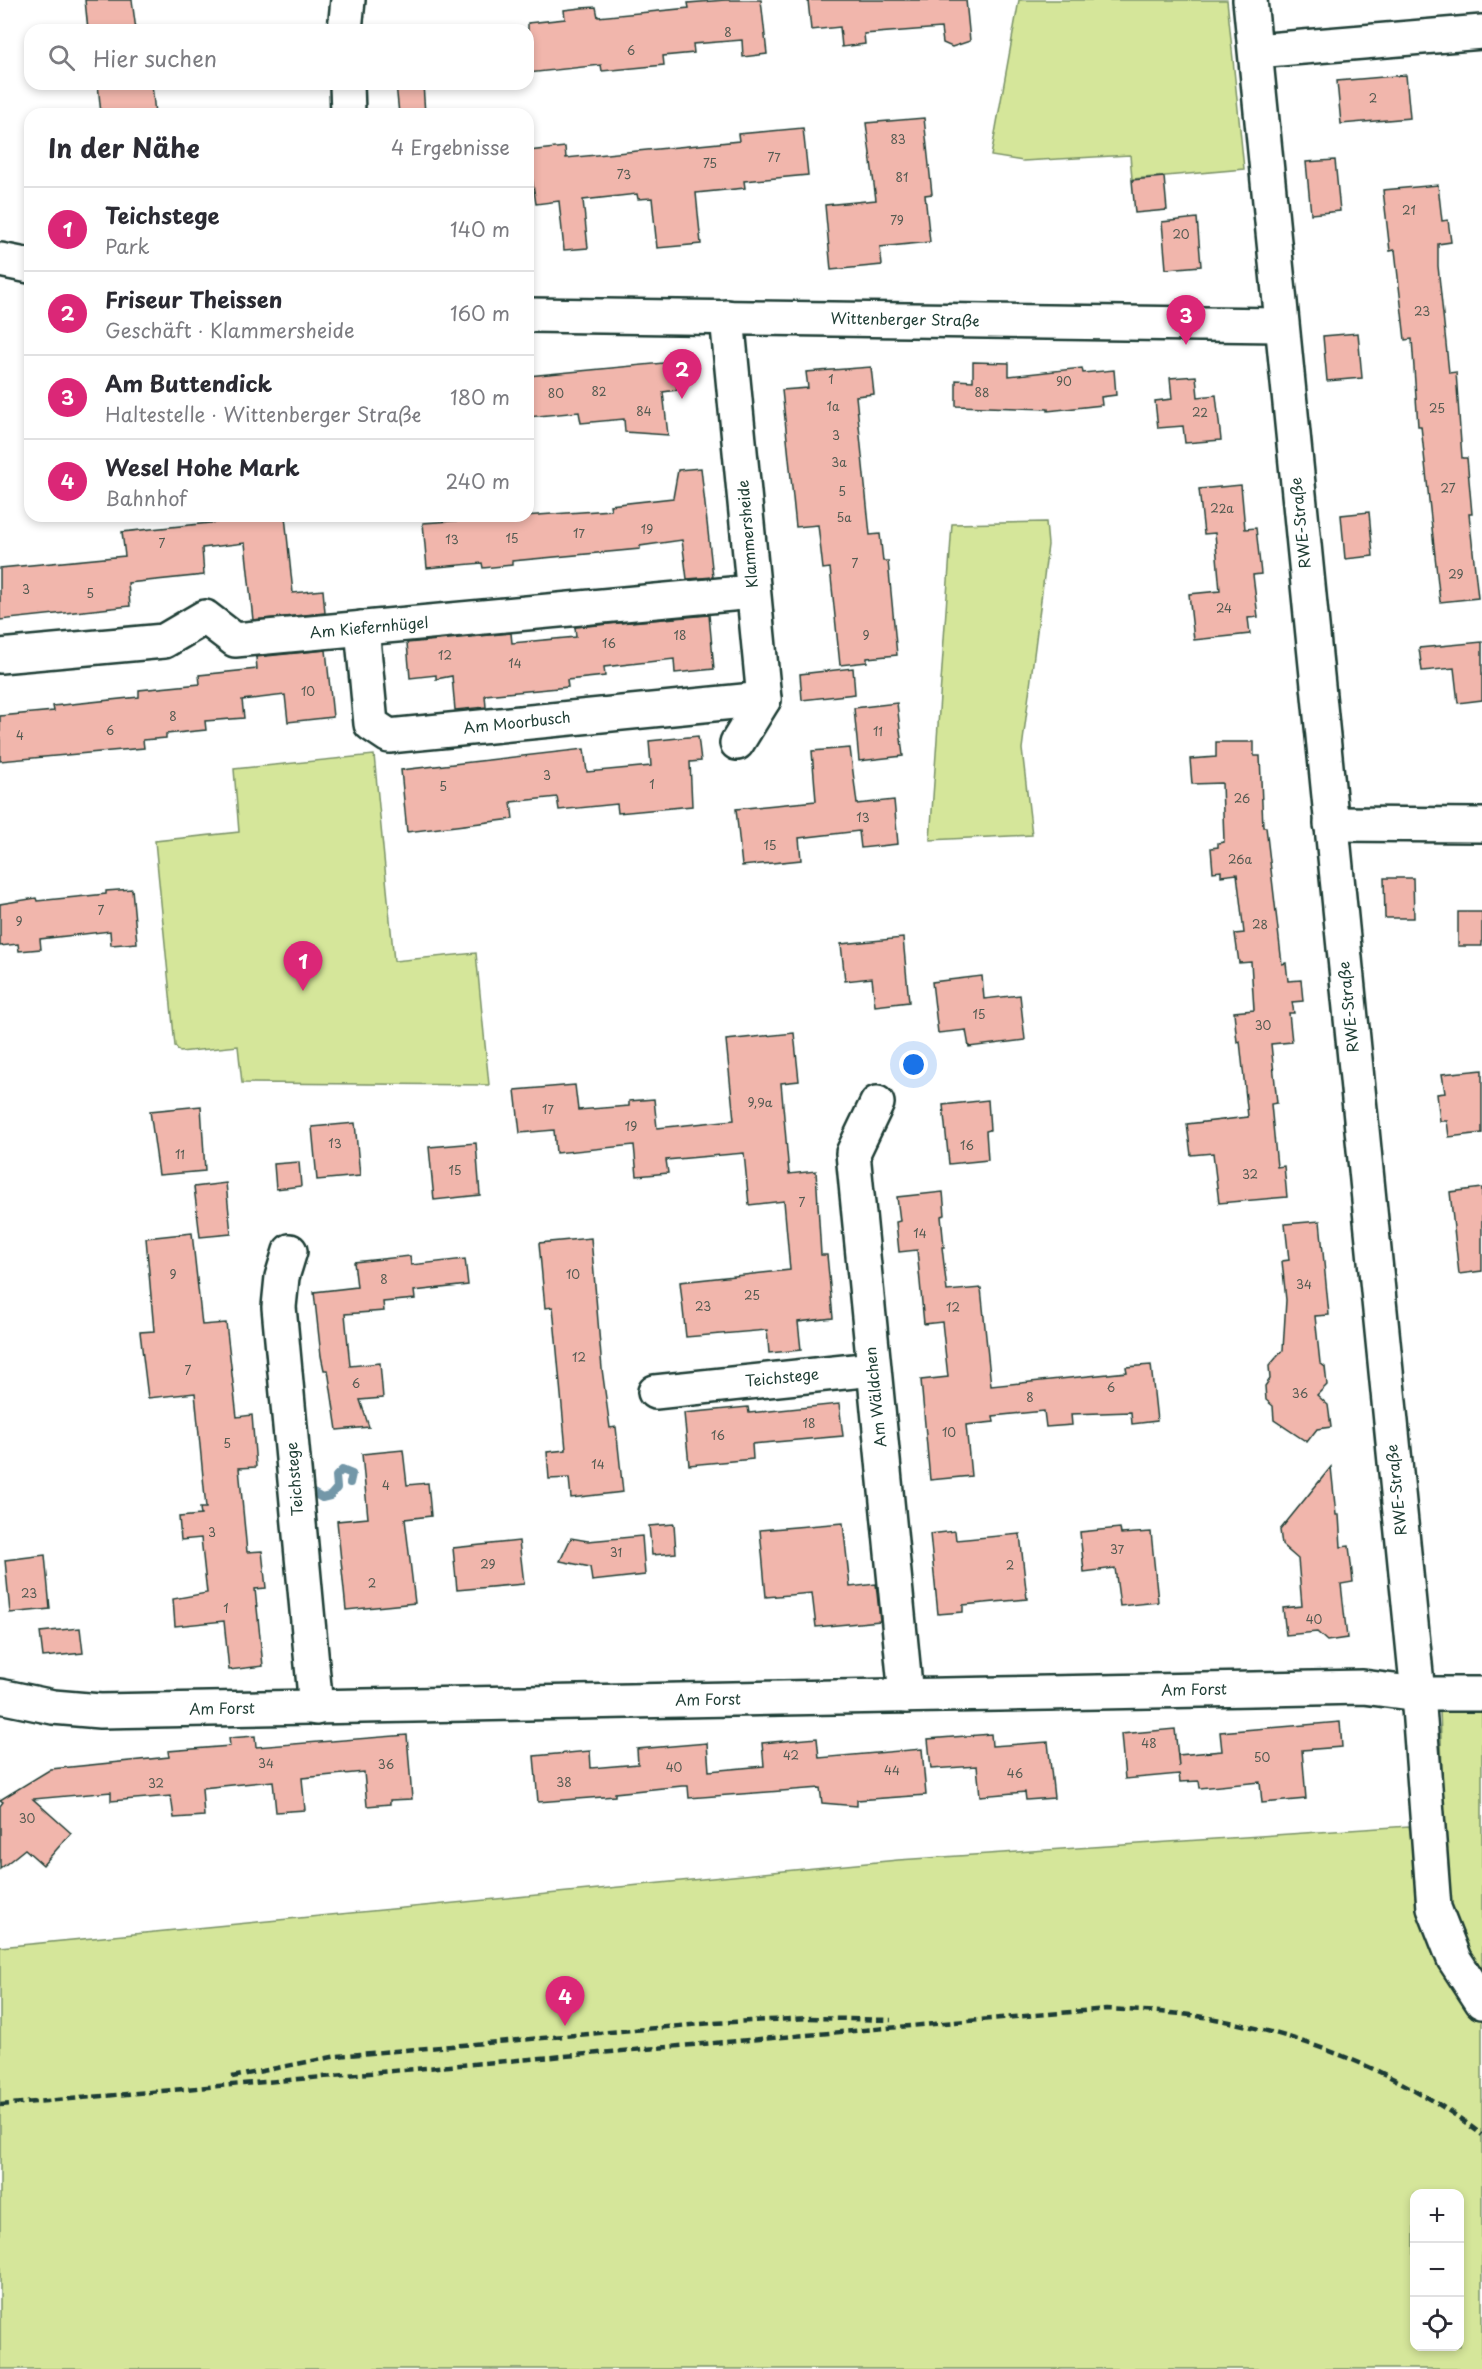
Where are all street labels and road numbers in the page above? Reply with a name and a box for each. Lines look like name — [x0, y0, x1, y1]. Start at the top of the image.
street label: Wittenberger Straße — [830, 306, 980, 331]
street label: RWE-Straße — [1283, 476, 1316, 570]
street label: Klammersheide — [730, 479, 763, 589]
street label: Am Kiefernhügel — [309, 610, 429, 643]
street label: Am Moorbusch — [462, 704, 572, 739]
street label: RWE-Straße — [1331, 960, 1364, 1054]
street label: Am Wäldchen — [858, 1346, 891, 1449]
street label: Teichstege — [744, 1361, 820, 1392]
street label: Teichstege — [279, 1441, 308, 1517]
street label: RWE-Straße — [1379, 1443, 1412, 1537]
street label: Am Forst — [1161, 1676, 1227, 1701]
street label: Am Forst — [675, 1686, 741, 1711]
street label: Am Forst — [189, 1695, 255, 1720]

